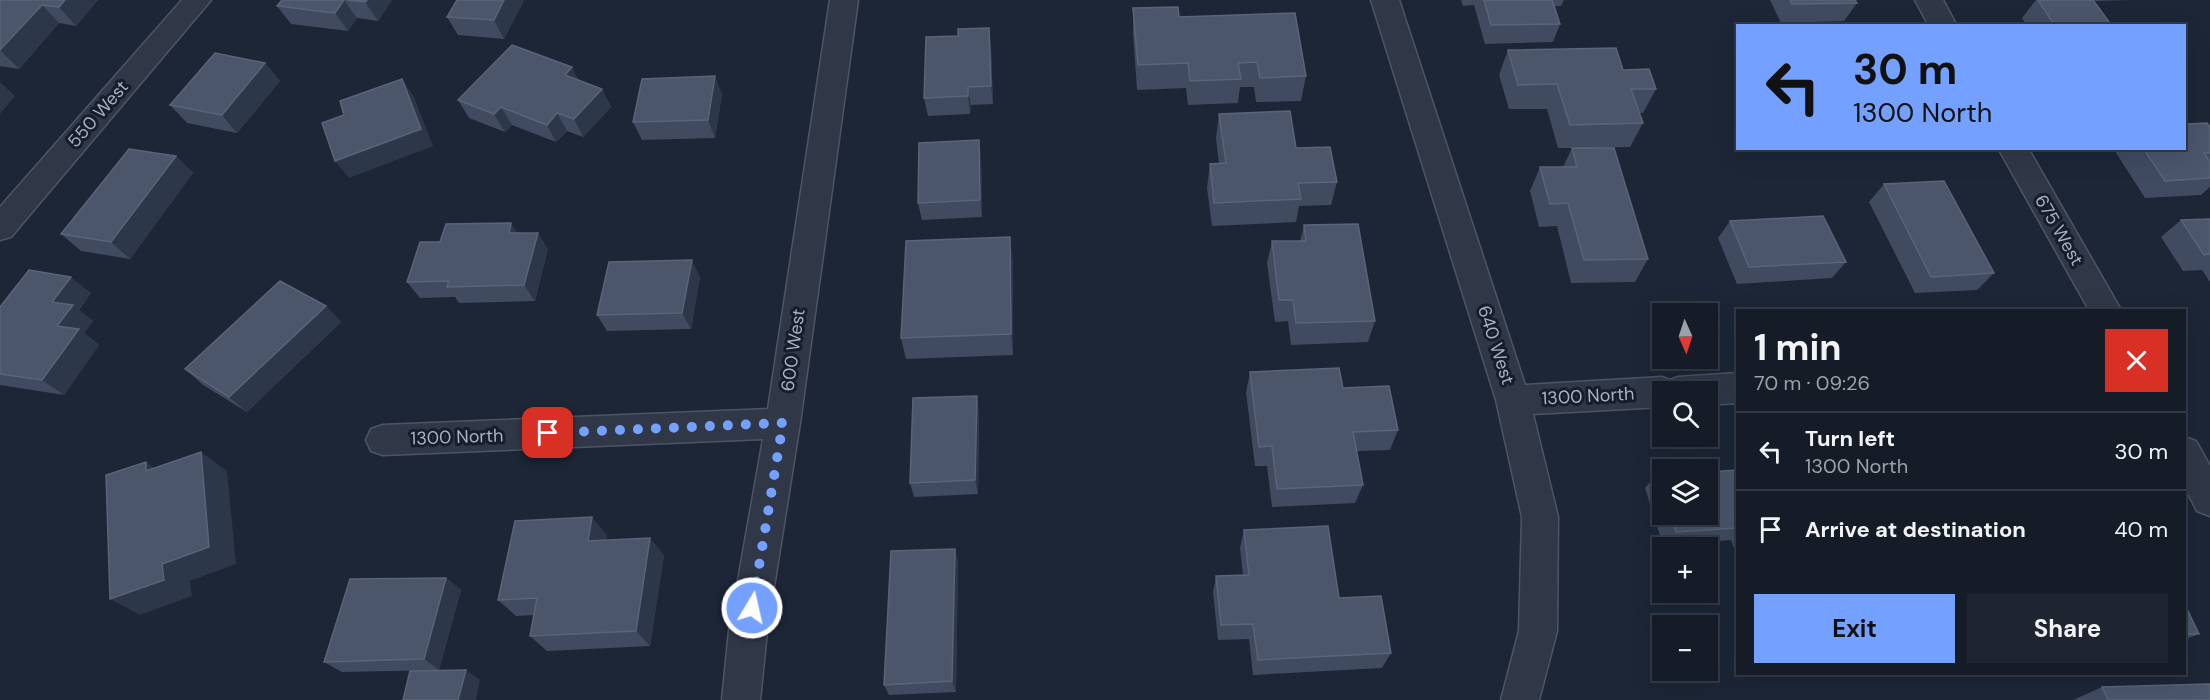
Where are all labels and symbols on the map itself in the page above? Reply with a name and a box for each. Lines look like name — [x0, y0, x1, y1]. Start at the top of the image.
street label: 550 West — [62, 75, 134, 153]
street label: 675 West — [2029, 190, 2089, 270]
street label: 640 West — [1472, 302, 1520, 388]
north arrow — [1652, 303, 1718, 369]
street label: 600 West — [775, 307, 811, 393]
street label: 1300 North — [1541, 382, 1635, 410]
pin — [522, 407, 573, 458]
street label: 1300 North — [410, 423, 504, 451]
position arrow — [720, 576, 784, 640]

